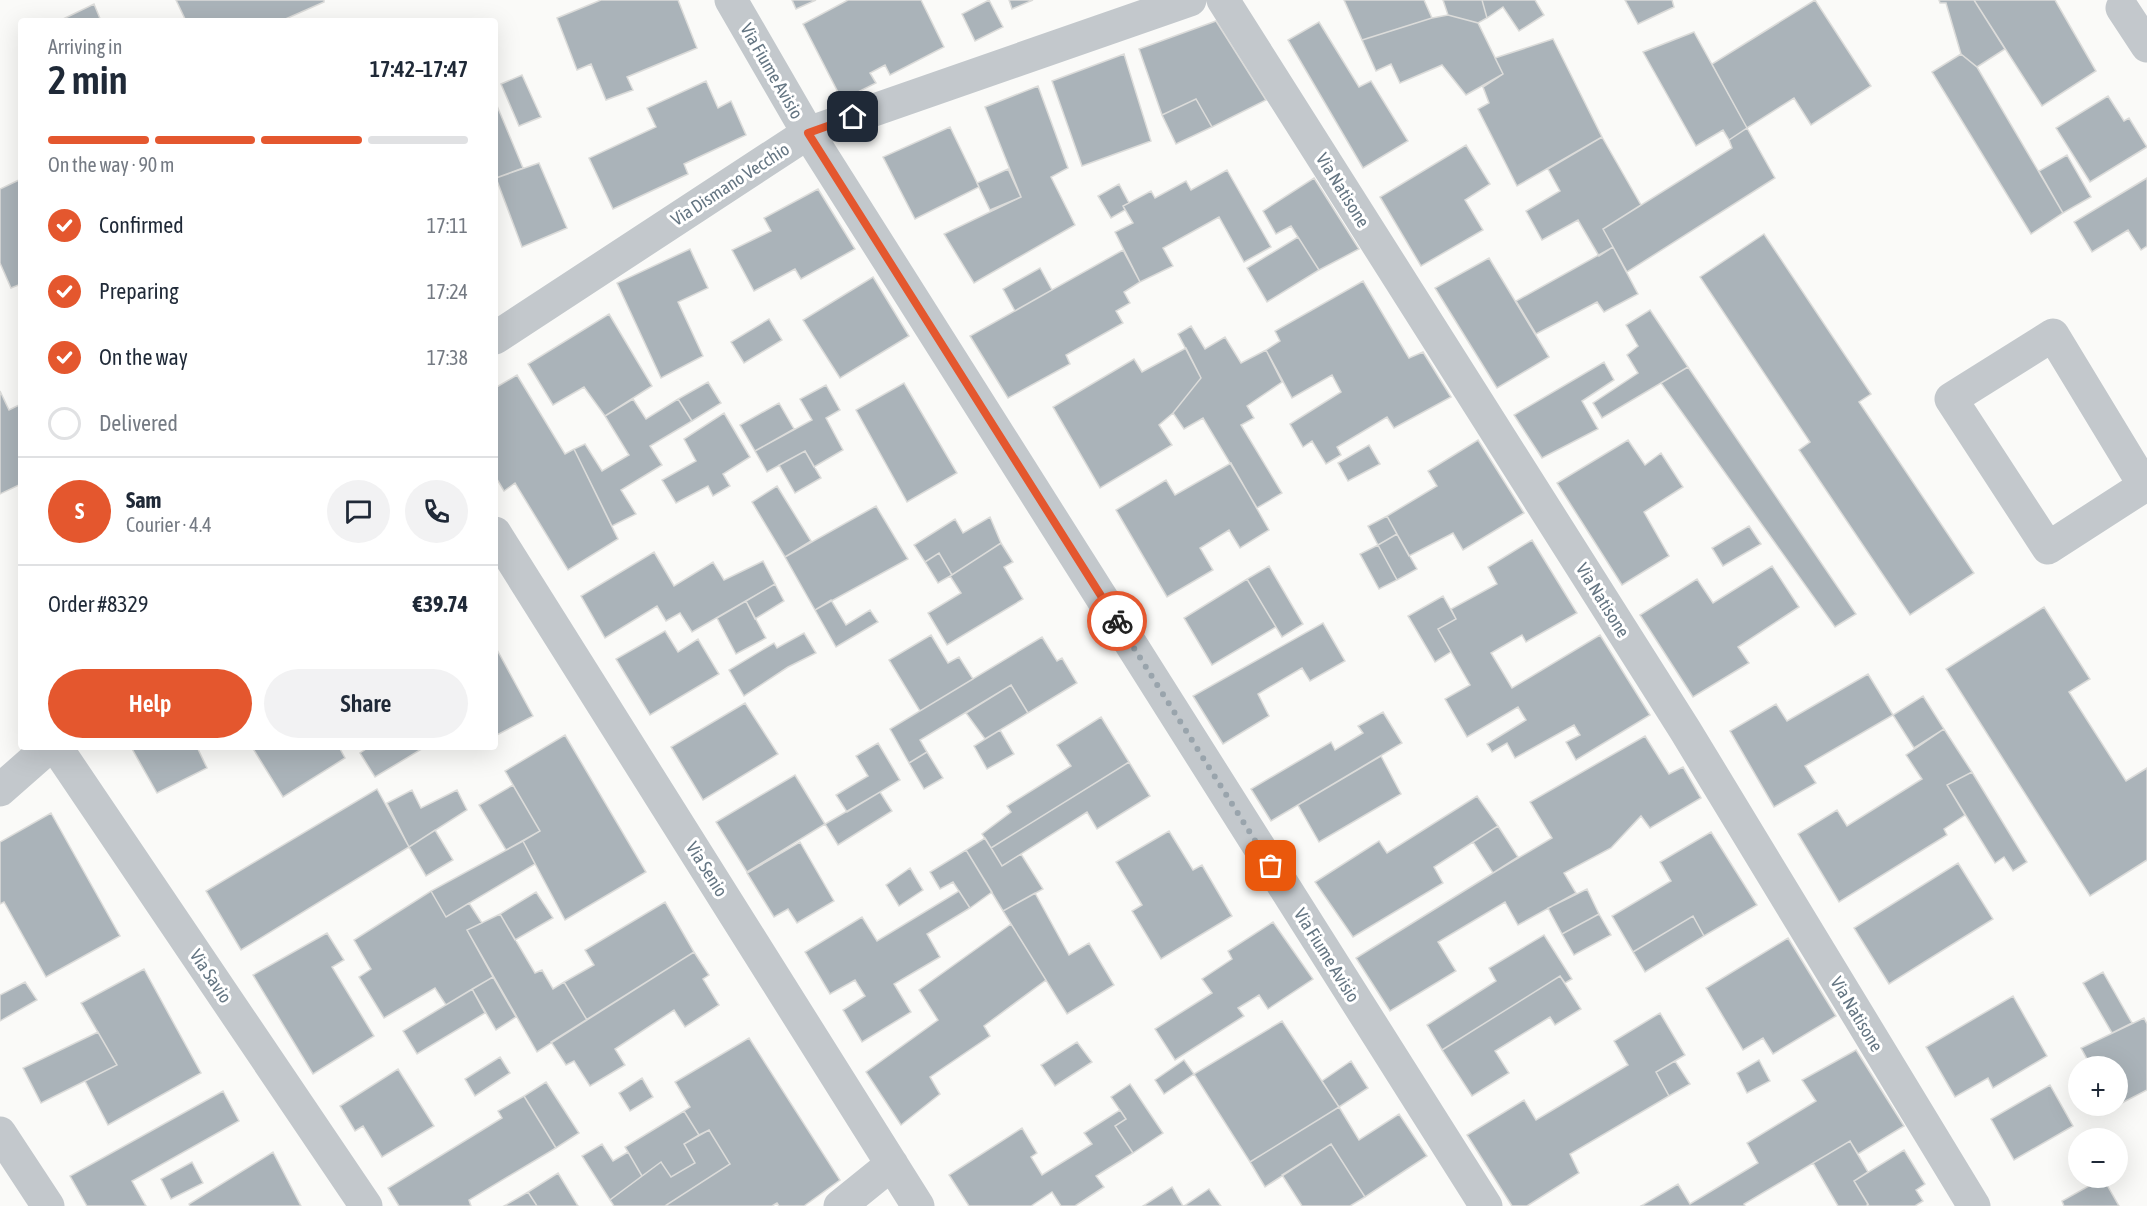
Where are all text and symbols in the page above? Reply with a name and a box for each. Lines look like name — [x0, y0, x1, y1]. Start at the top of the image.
street label: Via Fiume Avisio — [736, 19, 808, 123]
text: Arriving in — [48, 35, 122, 58]
text: 17:42–17:47 — [370, 56, 468, 82]
text: 2 min — [48, 58, 128, 102]
pin — [827, 91, 878, 142]
icon: home — [836, 100, 869, 133]
street label: Via Dismano Vecchio — [667, 138, 793, 230]
street label: Via Natisone — [1312, 149, 1374, 231]
text: On the way · 90 m — [48, 153, 174, 176]
icon: check — [48, 209, 81, 242]
text: Confirmed — [99, 212, 184, 238]
text: 17:11 — [427, 214, 468, 237]
icon: check — [48, 275, 81, 308]
text: Preparing — [99, 278, 179, 304]
text: 17:24 — [427, 280, 468, 303]
icon: check — [48, 341, 81, 374]
text: On the way — [99, 344, 188, 370]
text: 17:38 — [427, 346, 468, 369]
text: Delivered — [99, 410, 178, 436]
button: chat — [327, 480, 390, 543]
button: phone — [405, 480, 468, 543]
text: Sam — [126, 487, 161, 513]
text: S — [75, 498, 84, 524]
text: Courier · 4.4 — [126, 513, 212, 536]
street label: Via Natisone — [1572, 559, 1634, 641]
text: Order #8329 — [48, 591, 148, 617]
text: €39.74 — [413, 591, 468, 617]
courier — [1087, 591, 1147, 651]
icon: bike — [1101, 605, 1134, 638]
button: Help — [48, 669, 252, 738]
button: Share — [264, 669, 468, 738]
street label: Via Senio — [682, 838, 732, 900]
pin — [1245, 840, 1296, 891]
icon: bag — [1254, 849, 1287, 882]
street label: Via Fiume Avisio — [1290, 904, 1364, 1006]
street label: Via Savio — [186, 945, 236, 1007]
street label: Via Natisone — [1826, 973, 1888, 1055]
map controls — [2068, 1056, 2128, 1188]
button: + — [2068, 1056, 2128, 1116]
button: − — [2068, 1128, 2128, 1188]

